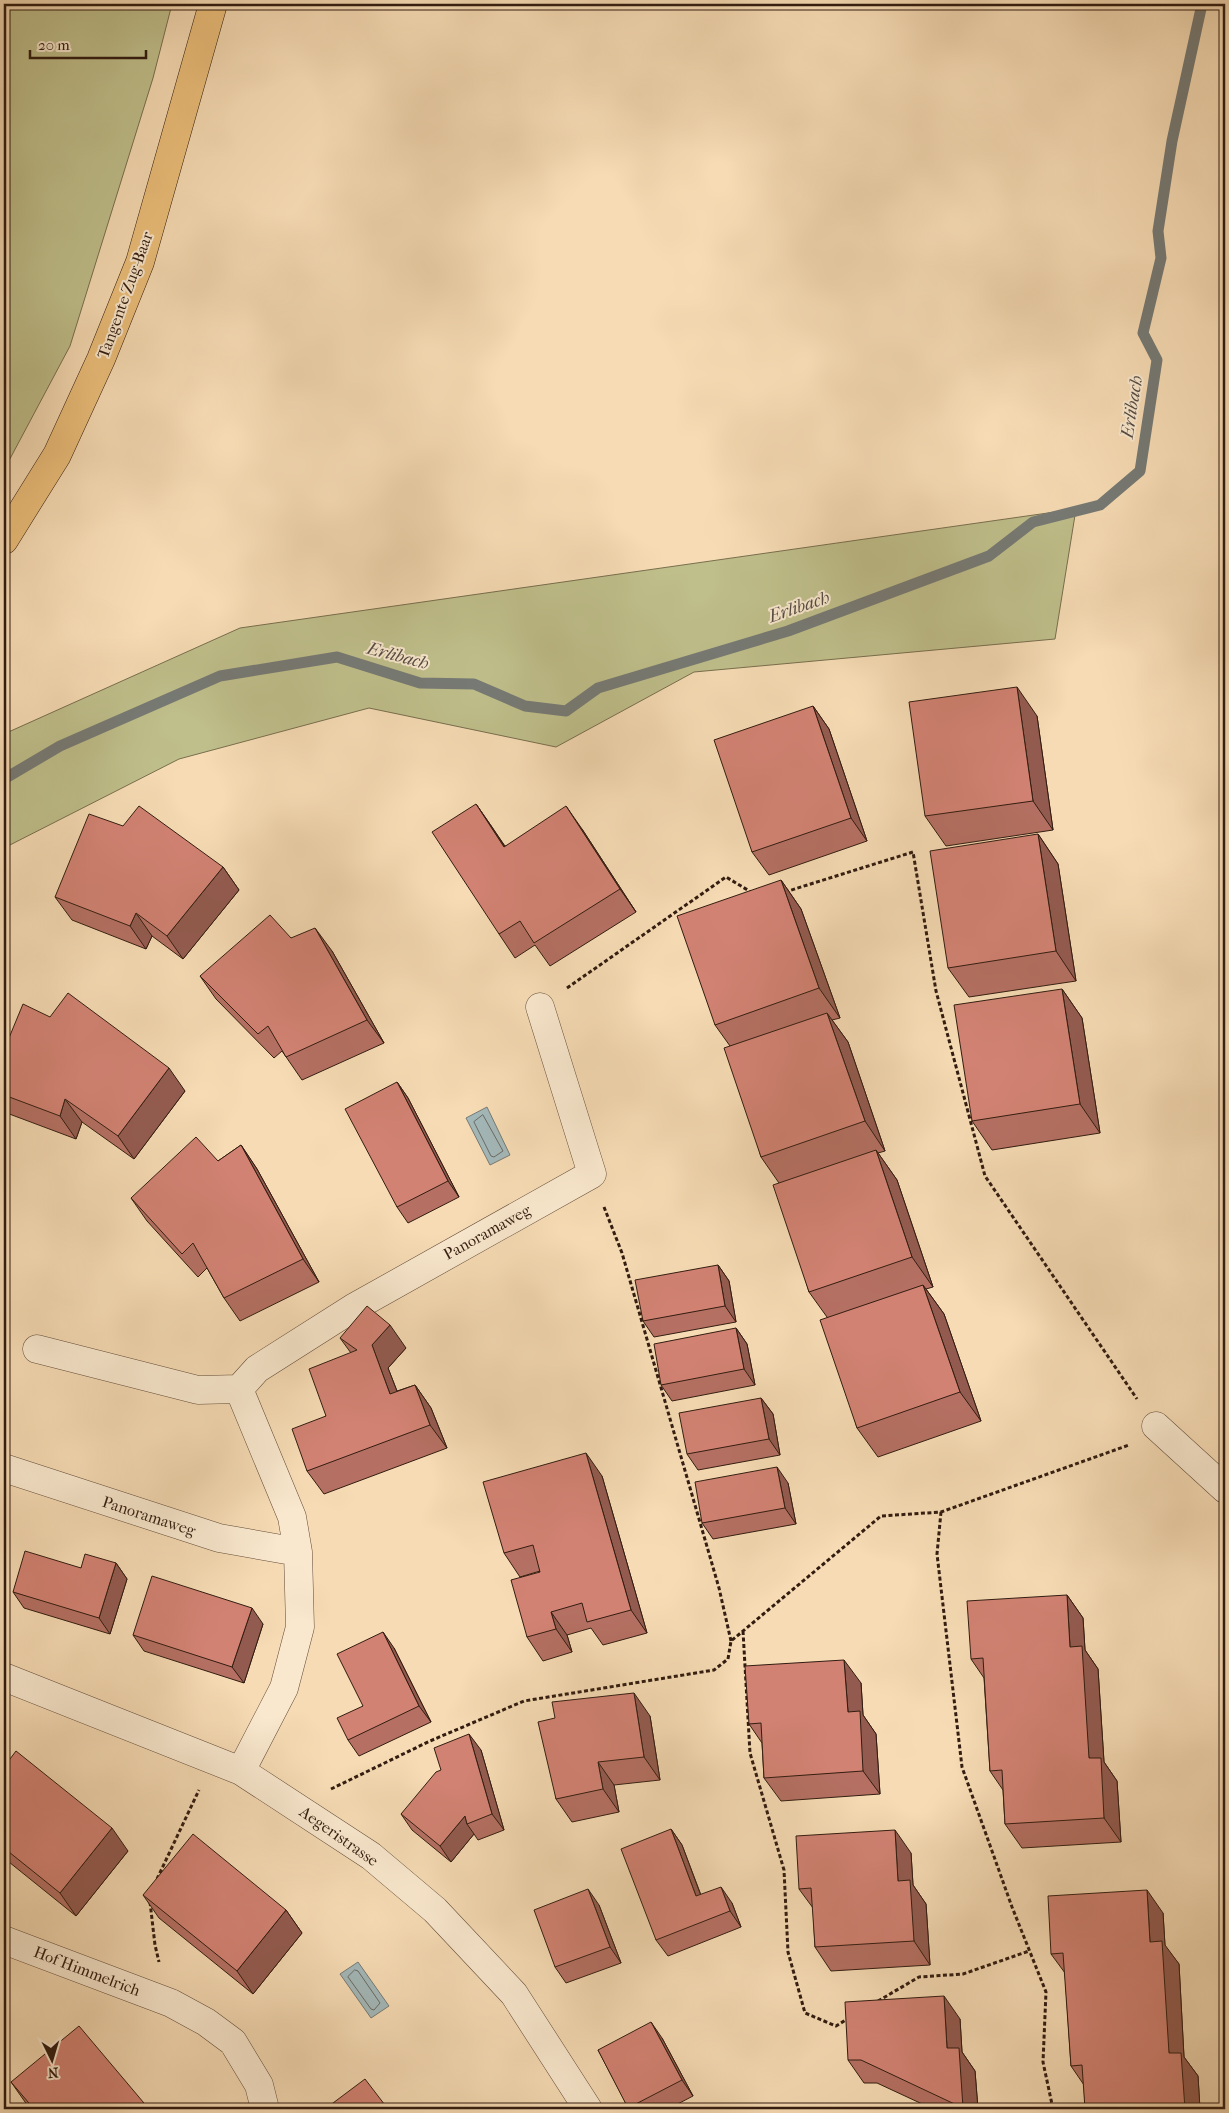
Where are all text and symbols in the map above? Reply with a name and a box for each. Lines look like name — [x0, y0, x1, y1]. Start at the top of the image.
scale bar — [30, 28, 146, 60]
text: 20 m — [38, 36, 70, 54]
street label: Tangente Zug-Baar — [93, 229, 157, 361]
water label: Erlibach — [1117, 374, 1147, 441]
water label: Erlibach — [765, 587, 832, 628]
water label: Erlibach — [364, 637, 431, 674]
street label: Panoramaweg — [440, 1200, 534, 1264]
street label: Panoramaweg — [100, 1492, 198, 1540]
street label: Aegeristrasse — [295, 1801, 382, 1870]
street label: Hof Himmelrich — [31, 1942, 143, 2000]
north arrow — [28, 2036, 78, 2086]
text: N — [47, 2064, 59, 2081]

